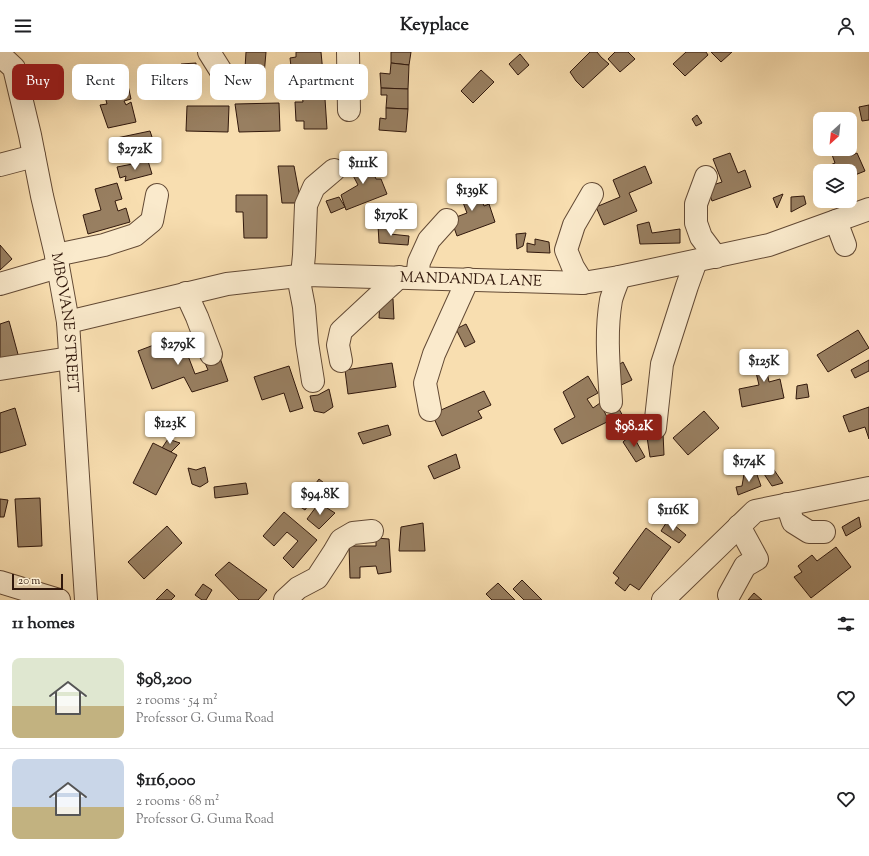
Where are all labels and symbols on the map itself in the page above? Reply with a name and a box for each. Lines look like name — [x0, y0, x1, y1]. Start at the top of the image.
north arrow — [813, 112, 857, 156]
pin: $272K — [107, 137, 163, 171]
pin: $111K — [335, 151, 391, 185]
pin: $139K — [444, 178, 500, 212]
pin: $170K — [363, 203, 419, 237]
street label: MBOVANE STREET — [45, 251, 83, 394]
street label: MANDANDA LANE — [400, 267, 542, 292]
pin: $279K — [150, 332, 206, 366]
pin: $125K — [736, 349, 792, 383]
pin: $123K — [142, 411, 198, 445]
pin: $98.2K — [601, 414, 667, 448]
pin: $174K — [721, 449, 777, 483]
pin: $94.8K — [287, 482, 353, 516]
pin: $116K — [645, 498, 701, 532]
scale bar — [12, 572, 63, 591]

